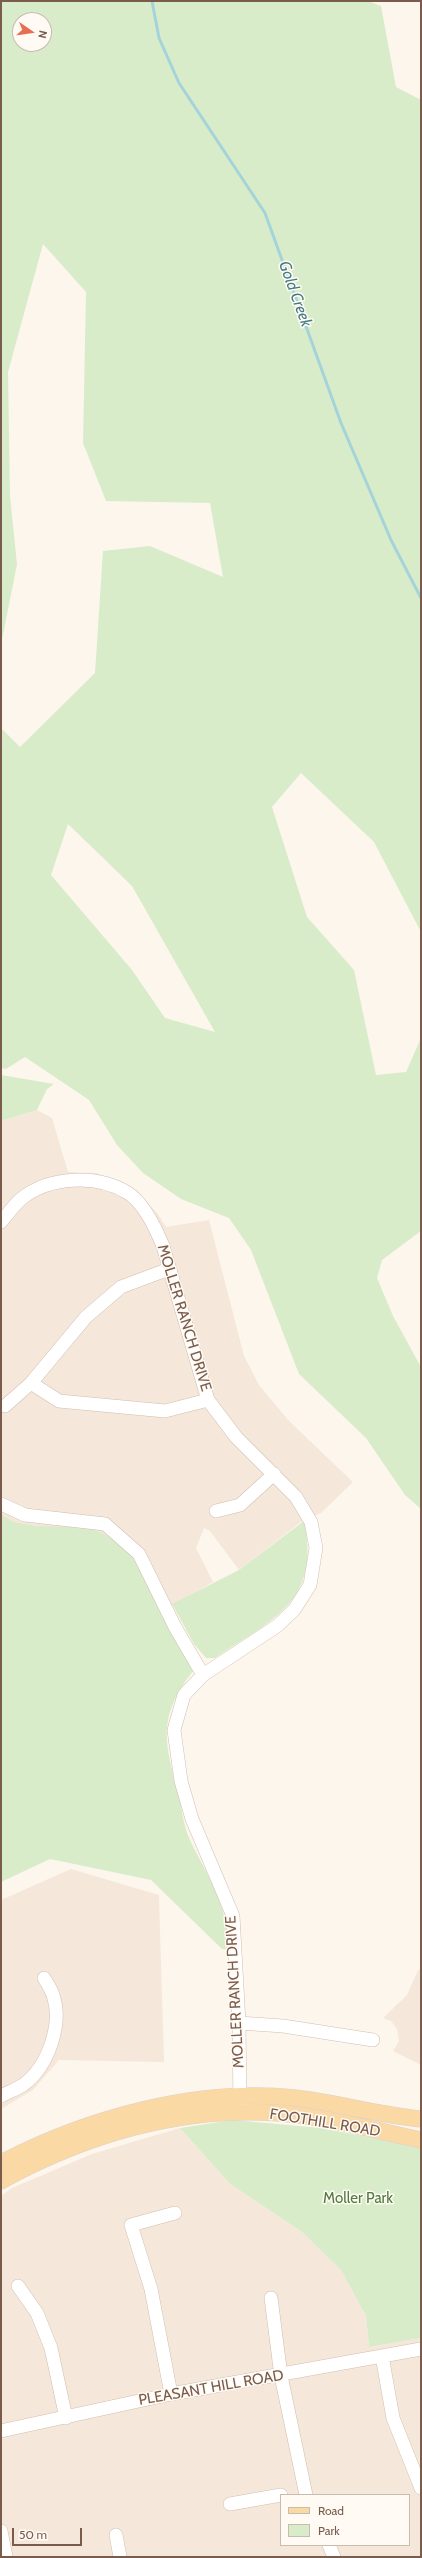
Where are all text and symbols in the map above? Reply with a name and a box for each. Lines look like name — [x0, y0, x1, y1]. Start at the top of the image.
north arrow — [12, 12, 52, 52]
text: N — [35, 29, 50, 40]
water label: Gold Creek — [274, 258, 316, 330]
street label: MOLLER RANCH DRIVE — [153, 1242, 215, 1394]
street label: MOLLER RANCH DRIVE — [222, 1915, 248, 2069]
street label: FOOTHILL ROAD — [268, 2105, 382, 2141]
park label: Moller Park — [323, 2190, 393, 2208]
street label: PLEASANT HILL ROAD — [137, 2366, 285, 2410]
legend — [280, 2494, 410, 2546]
text: Road — [318, 2503, 344, 2518]
scale bar — [14, 2520, 84, 2546]
text: Park — [318, 2523, 340, 2538]
text: 50 m — [19, 2527, 47, 2542]

